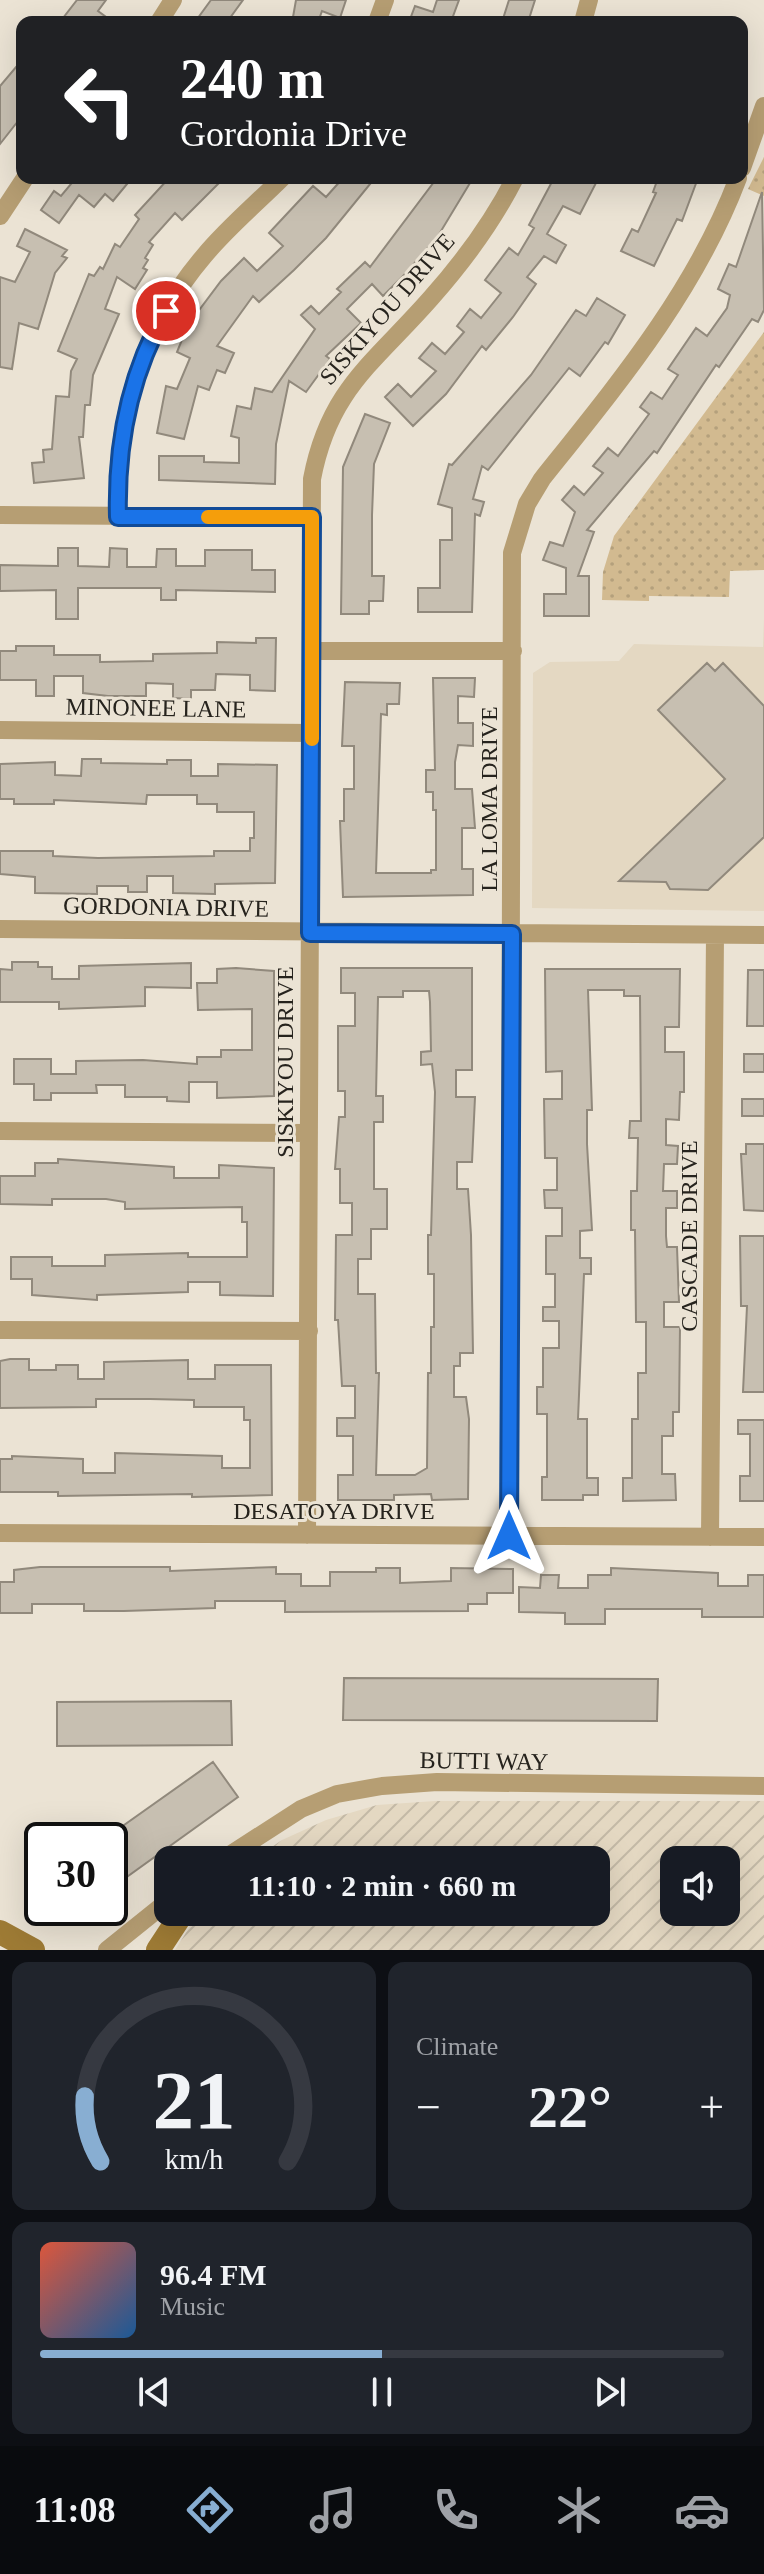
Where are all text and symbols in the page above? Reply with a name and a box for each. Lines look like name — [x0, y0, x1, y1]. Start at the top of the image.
icon: left — [48, 48, 152, 152]
text: 240 m — [180, 48, 325, 110]
text: Gordonia Drive — [180, 114, 407, 154]
street label: SISKIYOU DRIVE — [314, 228, 460, 390]
pin — [132, 277, 200, 345]
icon: arrive — [144, 289, 188, 333]
street label: MINONEE LANE — [65, 693, 247, 723]
street label: LA LOMA DRIVE — [476, 706, 502, 892]
street label: GORDONIA DRIVE — [63, 892, 269, 922]
street label: SISKIYOU DRIVE — [272, 966, 298, 1158]
street label: CASCADE DRIVE — [676, 1140, 702, 1332]
position arrow — [467, 1494, 551, 1578]
street label: DESATOYA DRIVE — [233, 1498, 435, 1524]
street label: BUTTI WAY — [419, 1747, 549, 1775]
speed limit sign: 30 — [24, 1822, 128, 1926]
map controls — [660, 1846, 740, 1926]
button: sound — [660, 1846, 740, 1926]
text: 11:10 · 2 min · 660 m — [248, 1869, 516, 1902]
text: Climate — [416, 2032, 498, 2061]
text: 21 — [152, 2054, 236, 2146]
text: 22° — [528, 2074, 612, 2140]
text: − — [416, 2083, 441, 2132]
text: + — [699, 2083, 724, 2132]
text: km/h — [165, 2144, 223, 2175]
text: 96.4 FM — [160, 2258, 267, 2291]
text: Music — [160, 2292, 225, 2321]
icon: previous — [132, 2370, 176, 2414]
icon: pause — [360, 2370, 404, 2414]
icon: next — [588, 2370, 632, 2414]
icon: directions — [182, 2482, 238, 2538]
icon: music — [305, 2482, 361, 2538]
icon: phone — [428, 2482, 484, 2538]
icon: climate — [551, 2482, 607, 2538]
icon: car — [674, 2482, 730, 2538]
text: 11:08 — [33, 2490, 116, 2530]

